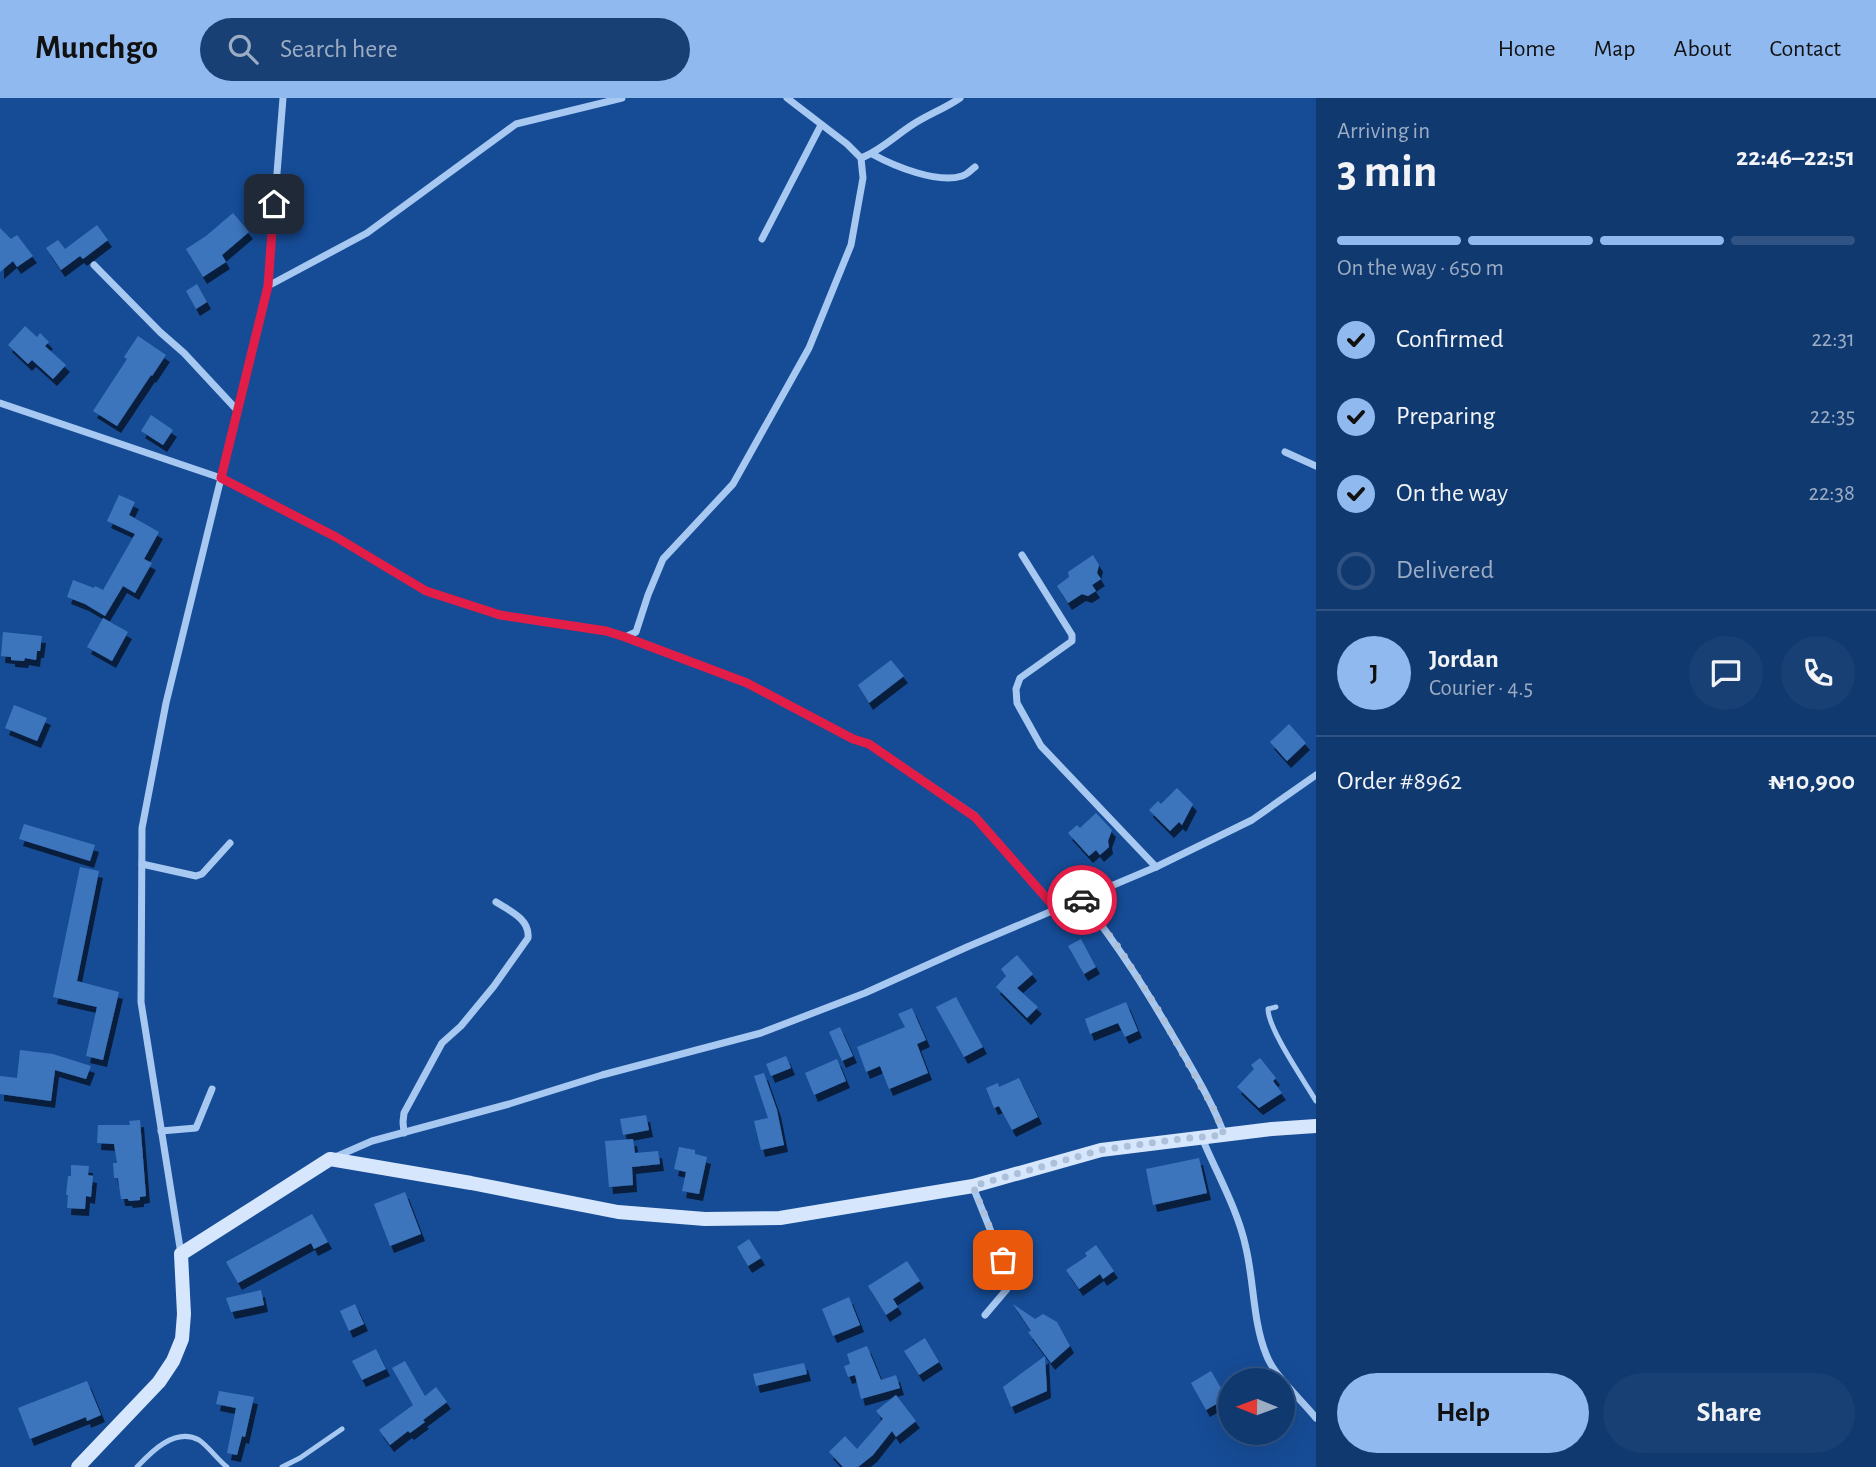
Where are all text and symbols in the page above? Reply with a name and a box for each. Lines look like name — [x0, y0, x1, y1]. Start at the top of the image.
search box — [200, 18, 690, 81]
icon: search — [224, 30, 262, 68]
text: Munchgo — [35, 32, 158, 65]
text: Search here — [280, 36, 398, 62]
text: Home — [1498, 37, 1556, 61]
text: Map — [1594, 37, 1636, 61]
text: About — [1674, 37, 1731, 61]
text: Contact — [1769, 37, 1841, 61]
text: Arriving in — [1337, 120, 1430, 143]
text: 22:46–22:51 — [1736, 144, 1855, 170]
text: 3 min — [1337, 149, 1437, 195]
pin — [244, 174, 304, 234]
icon: home — [255, 185, 293, 223]
text: On the way · 650 m — [1337, 257, 1504, 280]
icon: check — [1337, 321, 1375, 359]
text: Confirmed — [1396, 326, 1504, 352]
text: 22:31 — [1811, 328, 1855, 351]
icon: check — [1337, 398, 1375, 436]
text: Preparing — [1396, 403, 1495, 429]
text: 22:35 — [1810, 405, 1855, 428]
icon: check — [1337, 475, 1375, 513]
text: On the way — [1396, 480, 1508, 506]
text: 22:38 — [1808, 482, 1855, 505]
text: Delivered — [1396, 557, 1494, 583]
button: chat — [1689, 636, 1763, 710]
button: phone — [1781, 636, 1855, 710]
text: Jordan — [1429, 646, 1499, 672]
text: J — [1370, 660, 1378, 686]
text: Courier · 4.5 — [1429, 677, 1533, 700]
text: Order #8962 — [1337, 768, 1462, 794]
text: ₦10,900 — [1768, 768, 1855, 794]
courier — [1047, 865, 1117, 935]
icon: car — [1063, 881, 1101, 919]
pin — [973, 1230, 1033, 1290]
icon: bag — [984, 1241, 1022, 1279]
north arrow — [1218, 1368, 1295, 1446]
map controls — [1218, 1368, 1295, 1445]
button: Help — [1337, 1373, 1589, 1453]
button: Share — [1603, 1373, 1855, 1453]

